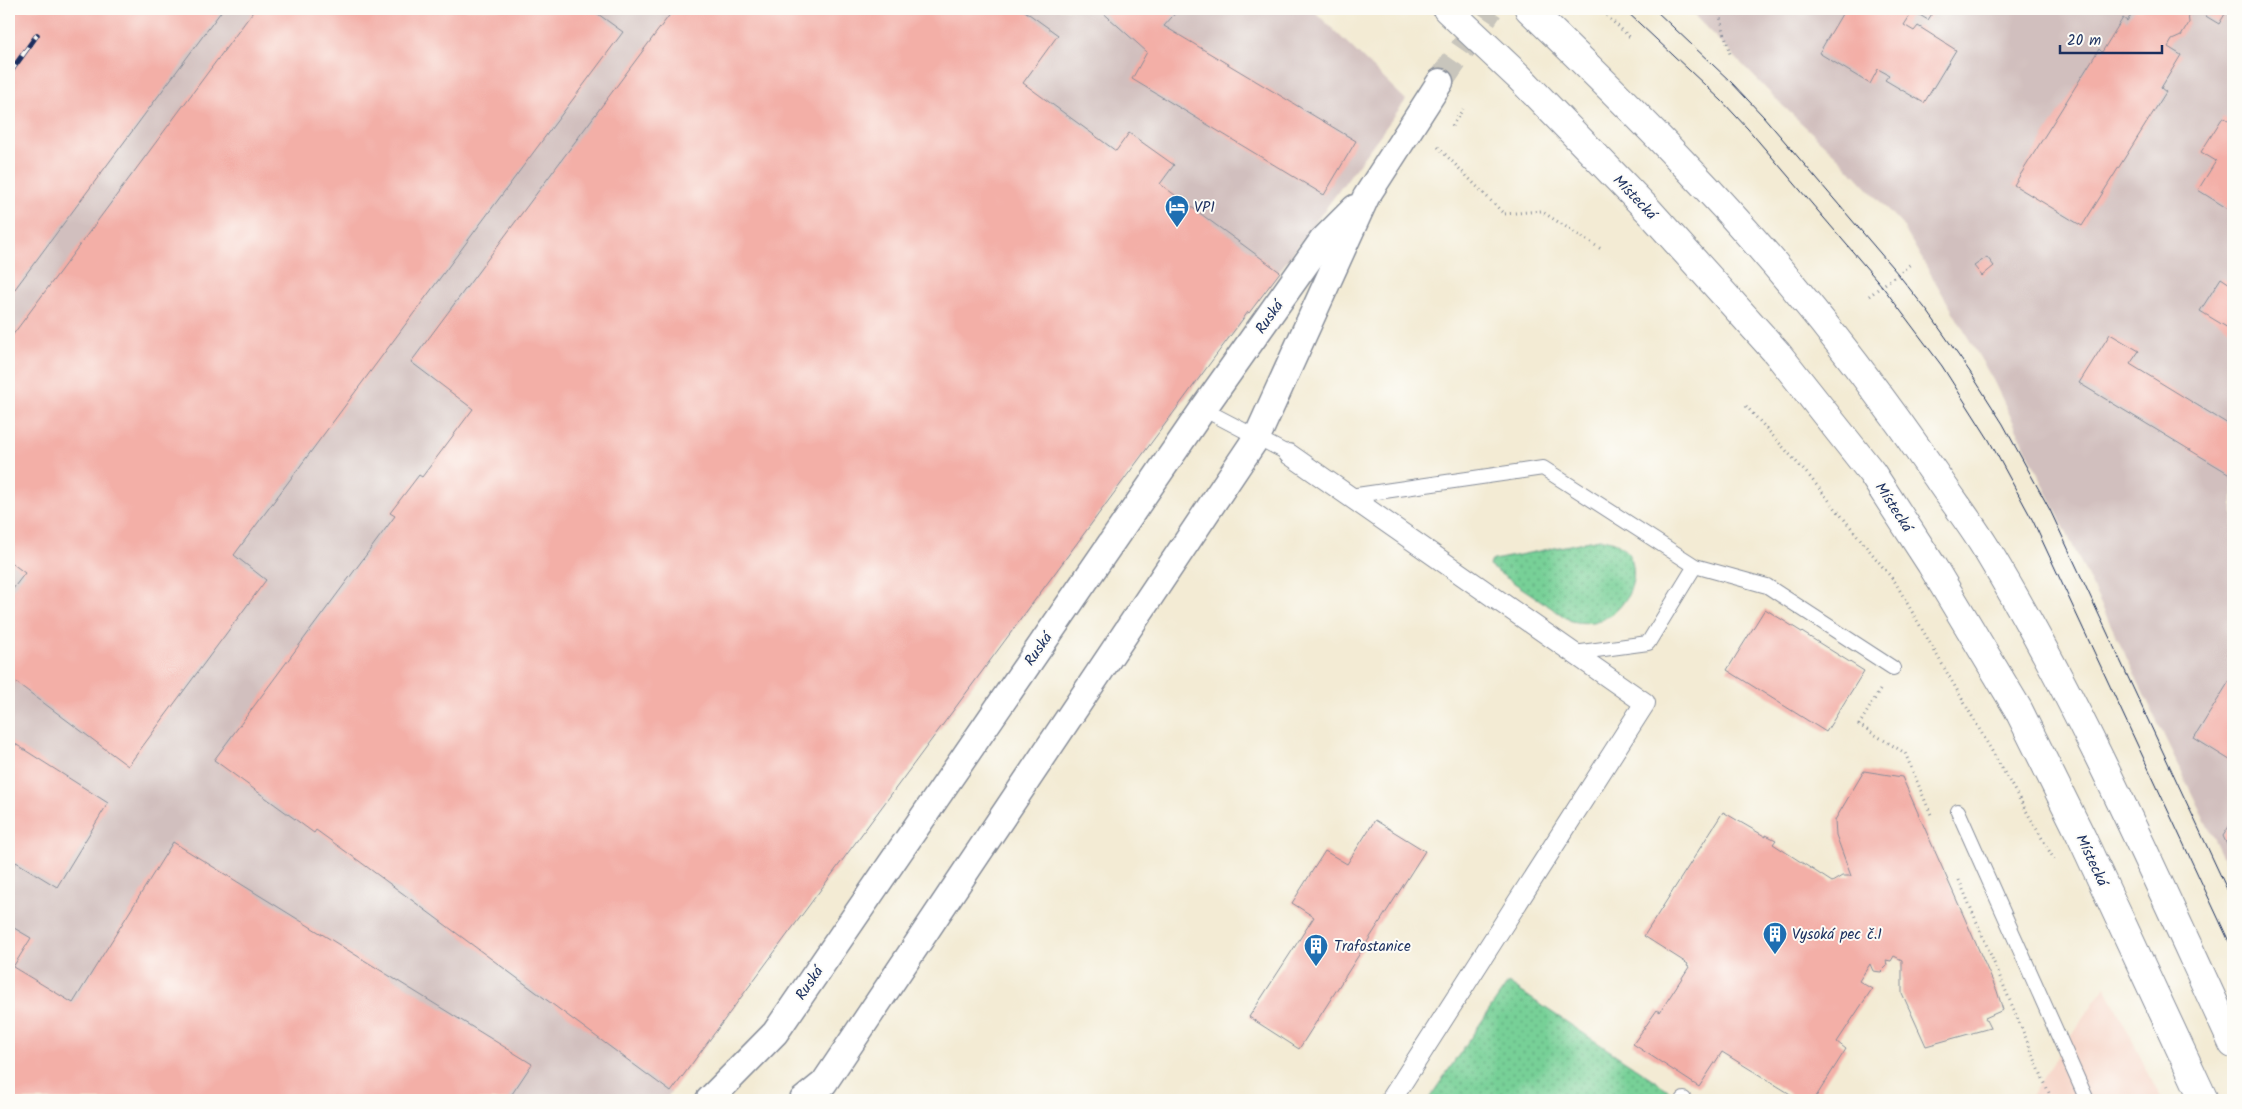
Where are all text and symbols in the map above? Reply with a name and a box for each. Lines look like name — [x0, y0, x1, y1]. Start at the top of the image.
scale bar — [2060, 22, 2162, 54]
text: 20 m — [2067, 29, 2101, 53]
street label: Místecká — [1606, 170, 1663, 227]
hotel icon: VP1 — [1164, 194, 1190, 228]
place label: VP1 — [1194, 196, 1215, 220]
street label: Ruská — [1250, 294, 1291, 339]
street label: Místecká — [1868, 478, 1919, 539]
street label: Ruská — [1019, 626, 1060, 671]
street label: Místecká — [2069, 830, 2114, 892]
building icon: Vysoká pec č.1 — [1762, 921, 1788, 955]
place label: Vysoká pec č.1 — [1792, 923, 1882, 947]
building icon: Trafostanice — [1303, 933, 1329, 967]
place label: Trafostanice — [1334, 935, 1411, 959]
street label: Ruská — [790, 960, 831, 1005]

